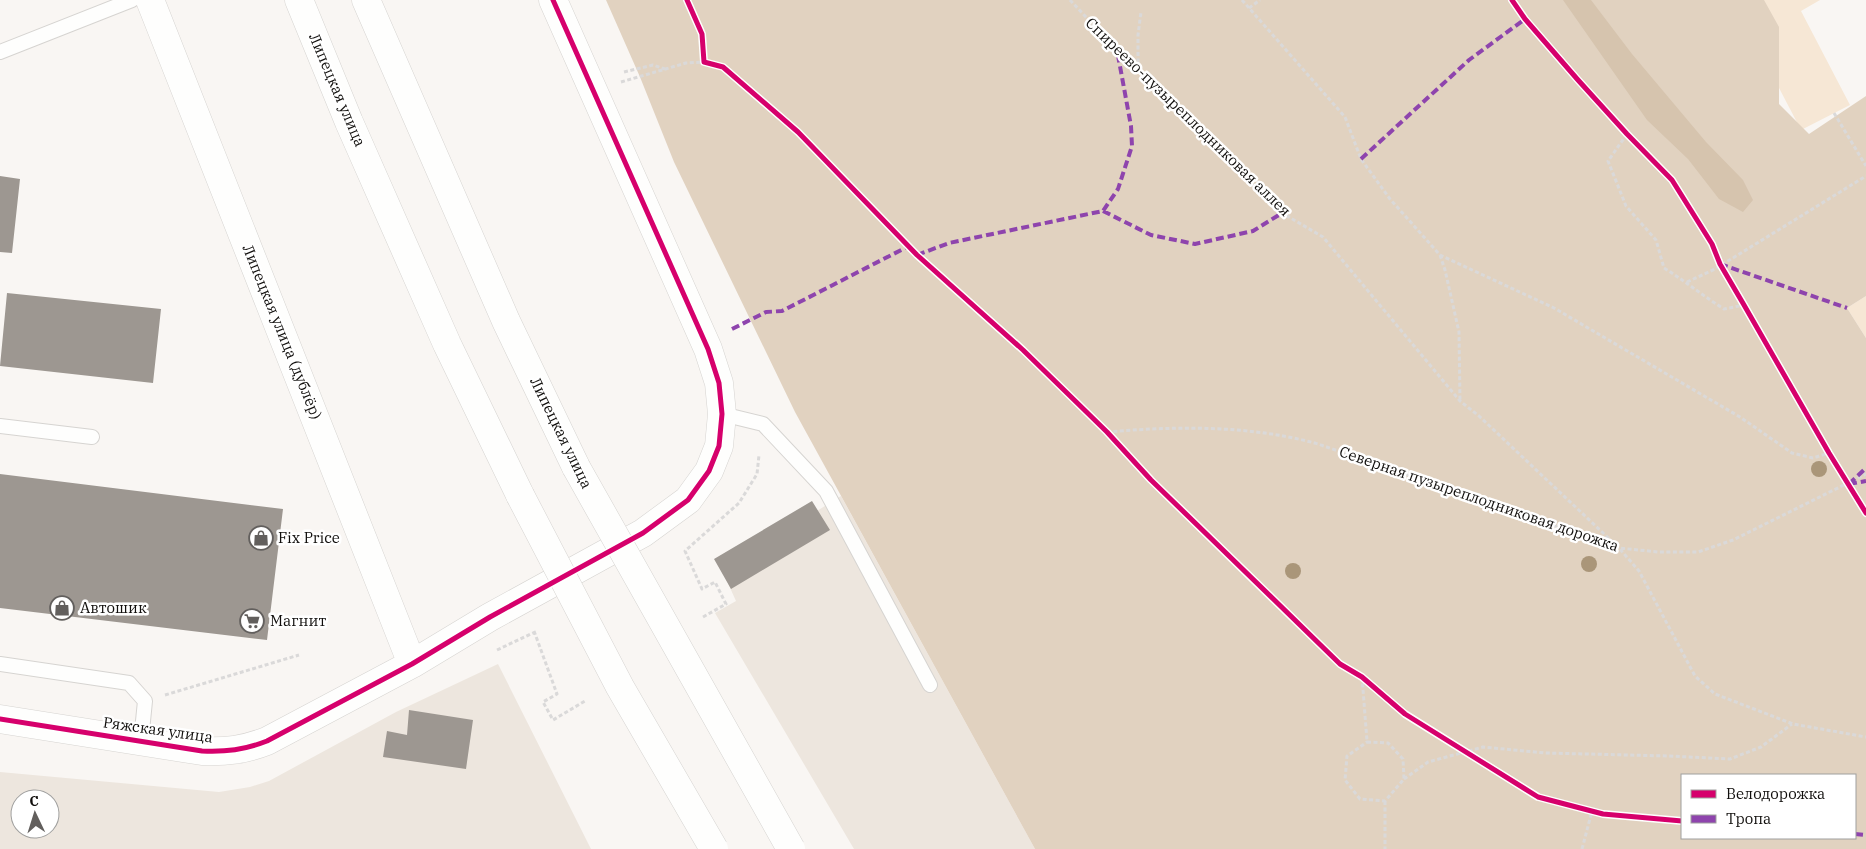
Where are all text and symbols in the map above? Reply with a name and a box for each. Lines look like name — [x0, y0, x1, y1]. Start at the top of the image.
street label: Спиреево-пузыреплодниковая аллея — [1082, 13, 1295, 220]
street label: Липецкая улица — [305, 30, 370, 149]
street label: Липецкая улица (дублёр) — [239, 242, 326, 422]
street label: Липецкая улица — [526, 374, 597, 492]
street label: Северная пузыреплодниковая дорожка — [1337, 442, 1621, 555]
shop icon: Fix Price — [248, 525, 274, 551]
place label: Fix Price — [278, 528, 340, 547]
shop icon: Автошик — [49, 595, 75, 621]
place label: Автошик — [80, 598, 147, 617]
supermarket icon: Магнит — [239, 608, 265, 634]
place label: Магнит — [270, 611, 326, 630]
street label: Ряжская улица — [102, 712, 214, 747]
legend — [1681, 774, 1856, 839]
text: Велодорожка — [1726, 784, 1825, 803]
north arrow — [10, 789, 60, 839]
text: С — [29, 792, 39, 810]
text: Тропа — [1726, 809, 1771, 828]

